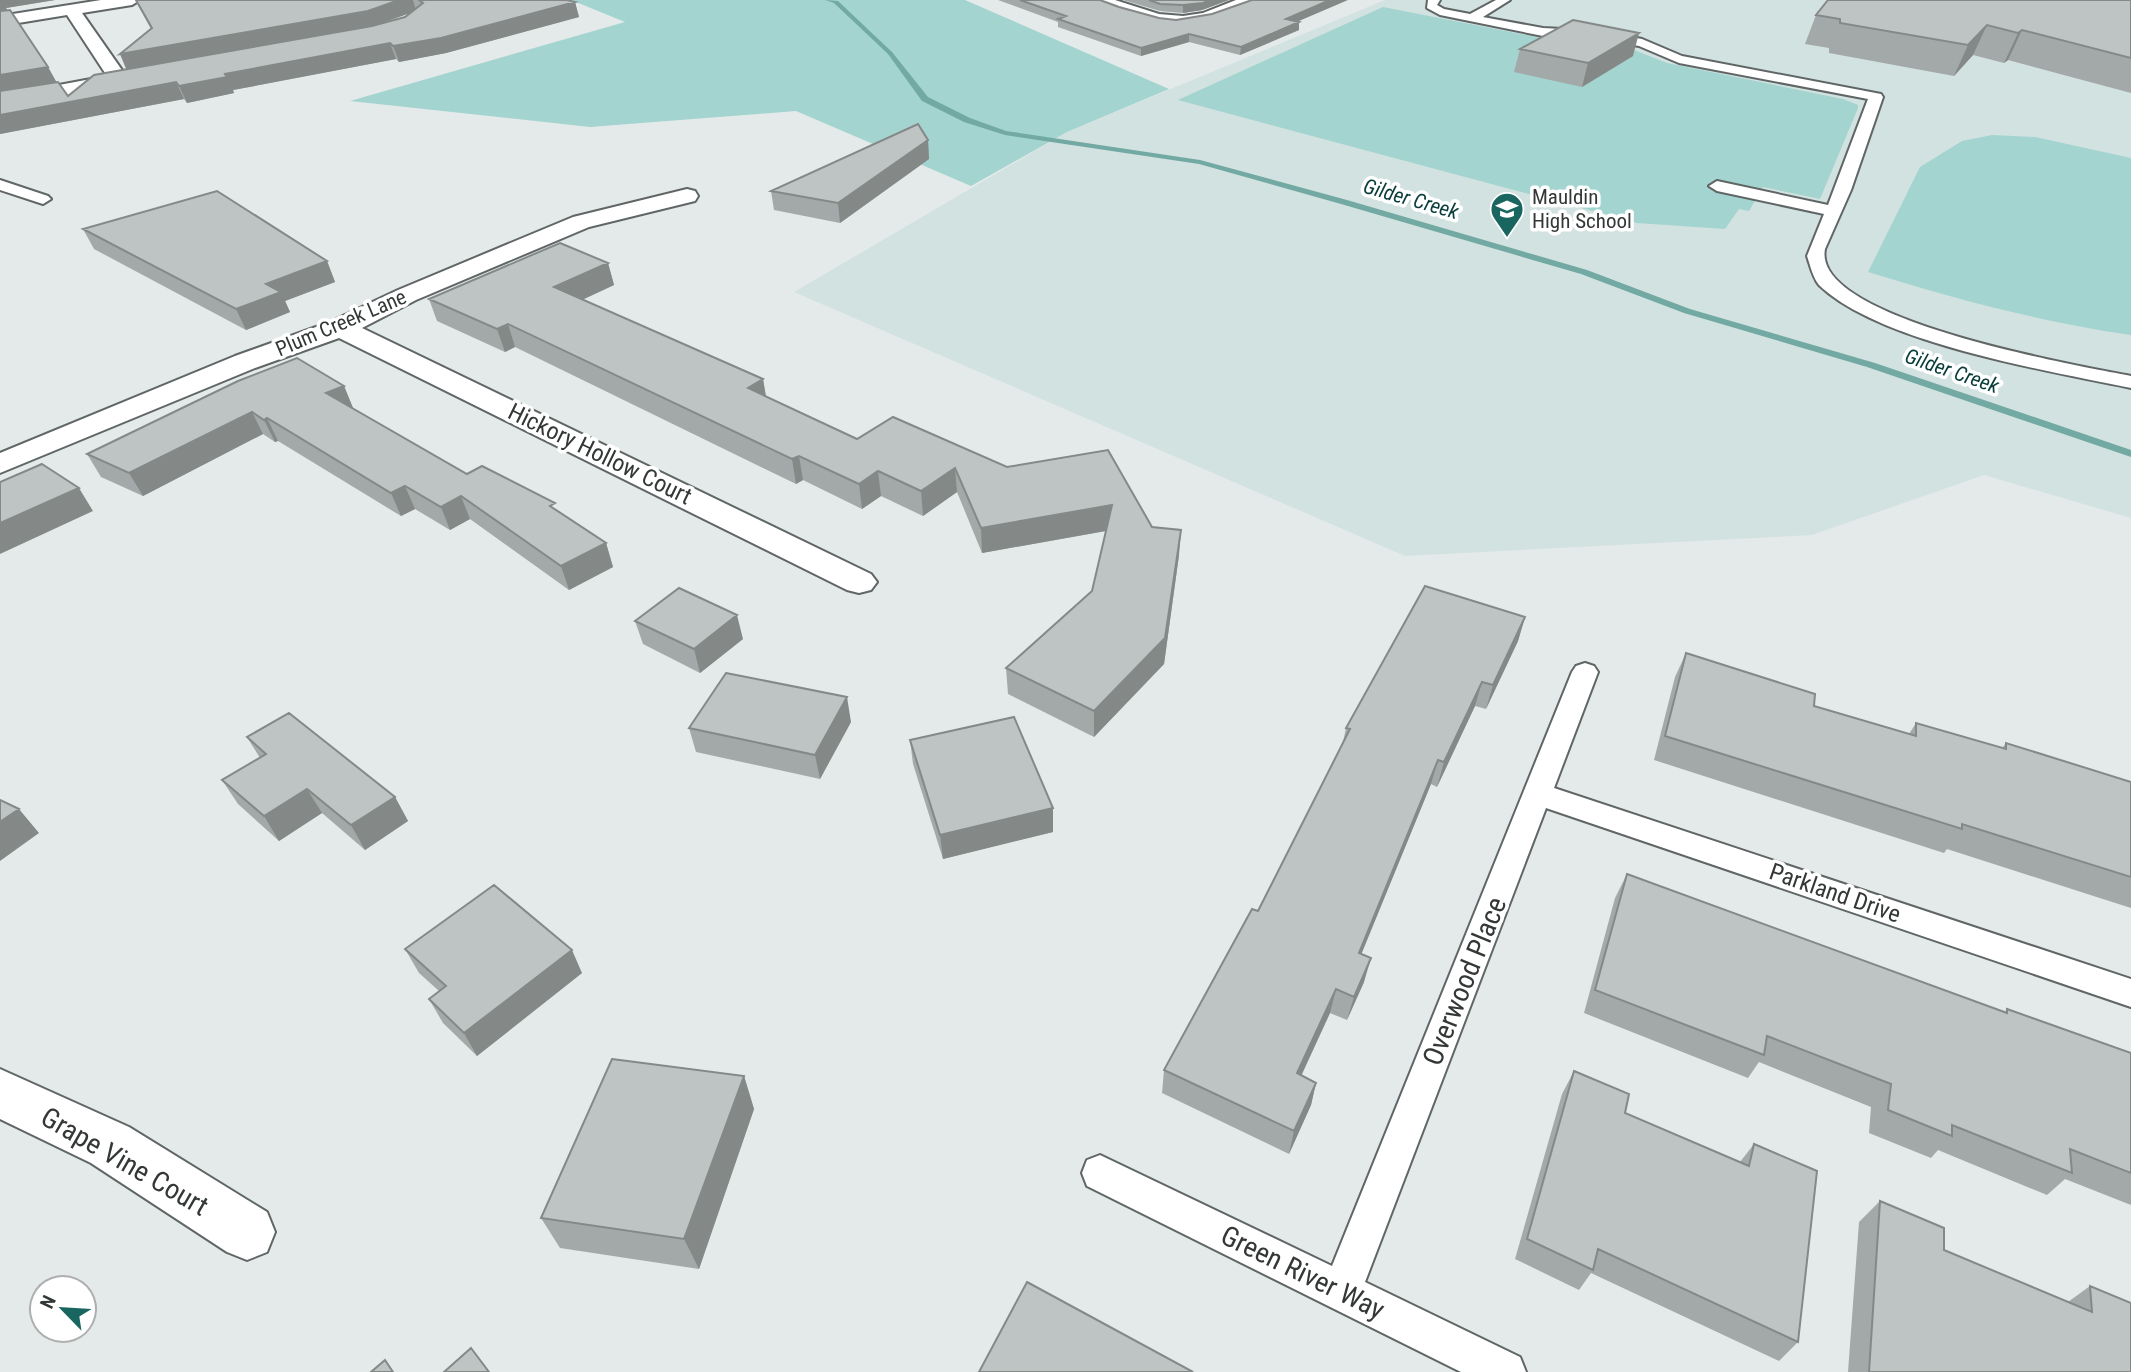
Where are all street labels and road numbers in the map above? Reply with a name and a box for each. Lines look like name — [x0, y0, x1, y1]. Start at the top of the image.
street label: Plum Creek Lane — [272, 285, 410, 361]
street label: Hickory Hollow Court — [504, 397, 696, 511]
street label: Parkland Drive — [1766, 858, 1904, 928]
street label: Overwood Place — [1416, 892, 1513, 1070]
street label: Grape Vine Court — [35, 1100, 214, 1223]
street label: Green River Way — [1216, 1219, 1390, 1326]

